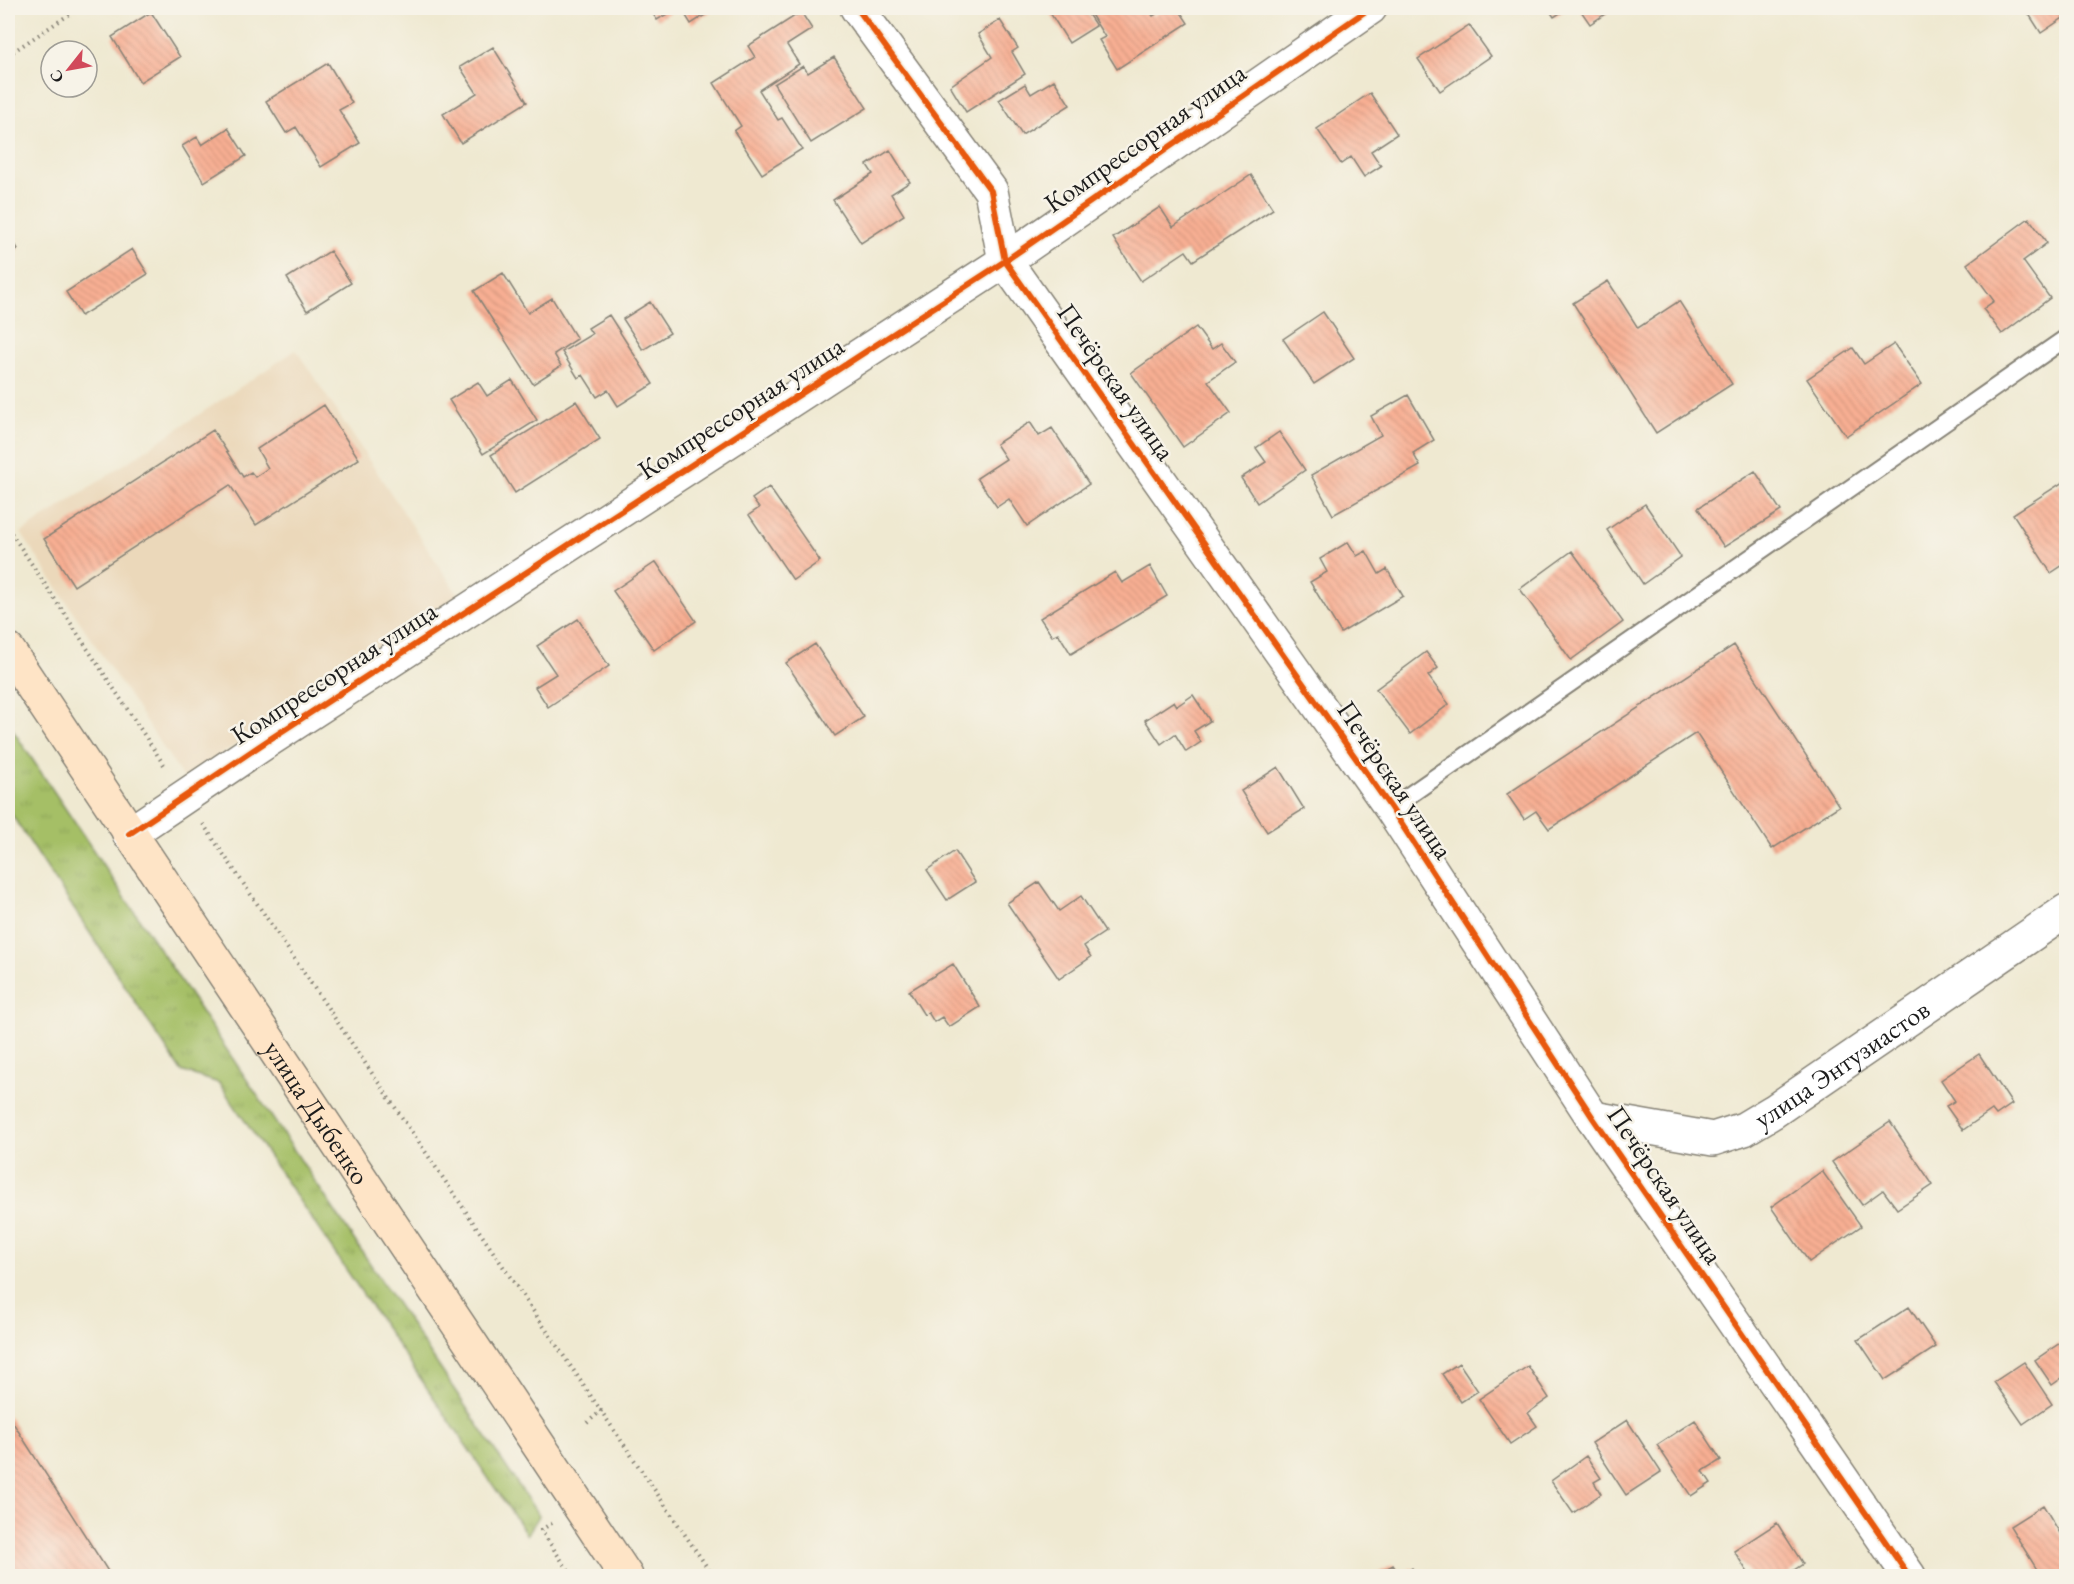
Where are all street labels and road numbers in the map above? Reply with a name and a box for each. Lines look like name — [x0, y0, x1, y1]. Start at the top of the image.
street label: Компрессорная улица — [1037, 55, 1253, 220]
street label: Печёрская улица — [1049, 296, 1184, 467]
street label: Компрессорная улица — [631, 328, 851, 487]
street label: Компрессорная улица — [224, 593, 444, 752]
street label: Печёрская улица — [1329, 694, 1461, 866]
street label: улица Энтузиастов — [1748, 992, 1936, 1136]
street label: улица Дыбенко — [256, 1033, 378, 1191]
street label: Печёрская улица — [1599, 1099, 1731, 1271]

